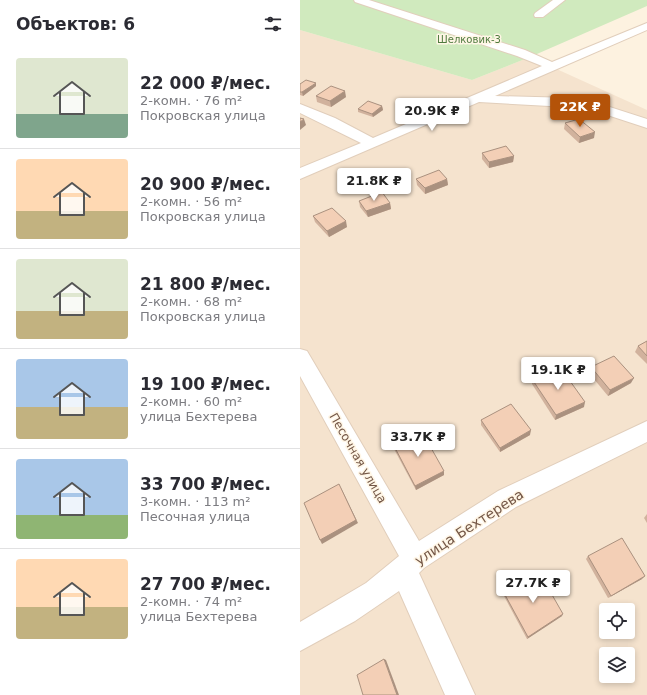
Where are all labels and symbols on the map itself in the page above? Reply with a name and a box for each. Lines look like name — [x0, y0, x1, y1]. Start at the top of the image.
park label: Шелковик-3 — [437, 34, 501, 45]
pin: 22K ₽ — [552, 94, 608, 128]
pin: 20.9K ₽ — [395, 98, 469, 132]
pin: 21.8K ₽ — [337, 168, 411, 202]
pin: 19.1K ₽ — [521, 357, 595, 391]
street label: Песочная улица — [326, 410, 390, 506]
pin: 33.7K ₽ — [381, 424, 455, 458]
street label: улица Бехтерева — [412, 486, 526, 568]
pin: 27.7K ₽ — [496, 570, 570, 604]

